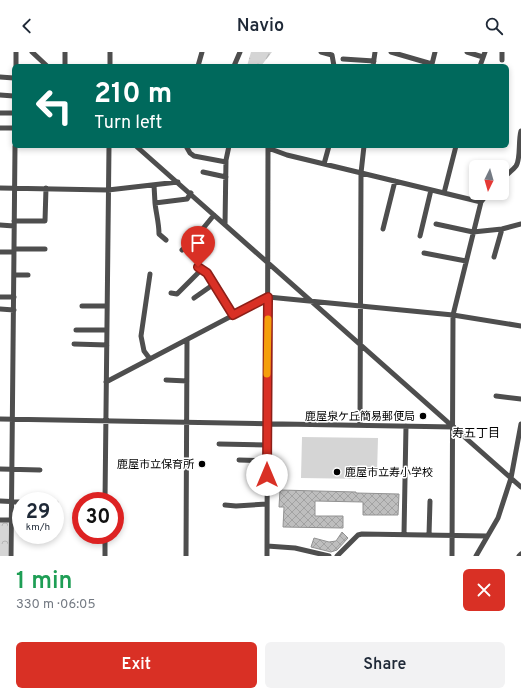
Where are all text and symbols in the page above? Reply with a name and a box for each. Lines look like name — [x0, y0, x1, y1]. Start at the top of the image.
icon: back — [16, 15, 38, 37]
text: Navio — [237, 15, 284, 38]
icon: search — [483, 15, 505, 37]
text: 210 m — [94, 77, 172, 113]
icon: left — [28, 80, 80, 132]
text: Turn left — [94, 112, 162, 135]
north arrow — [469, 160, 509, 200]
map controls — [469, 160, 509, 200]
pin — [181, 226, 215, 267]
icon: arrive — [187, 232, 209, 254]
place label: 鹿屋泉ケ丘簡易郵便局 — [305, 410, 415, 424]
marker: 鹿屋泉ケ丘簡易郵便局 — [418, 411, 428, 421]
district label: 寿五丁目 — [452, 426, 500, 442]
position arrow — [246, 454, 288, 496]
place label: 鹿屋市立保育所 — [117, 458, 195, 472]
marker: 鹿屋市立保育所 — [197, 459, 207, 469]
place label: 鹿屋市立寿小学校 — [345, 466, 433, 480]
marker: 鹿屋市立寿小学校 — [332, 467, 342, 477]
speed limit sign: 30 — [72, 492, 124, 544]
text: 29 — [26, 500, 50, 526]
text: km/h — [26, 521, 50, 534]
text: 1 min — [16, 567, 73, 597]
button: close — [463, 569, 505, 611]
text: 330 m · 06:05 — [16, 597, 96, 613]
button: Exit — [16, 642, 257, 688]
button: Share — [265, 642, 505, 688]

